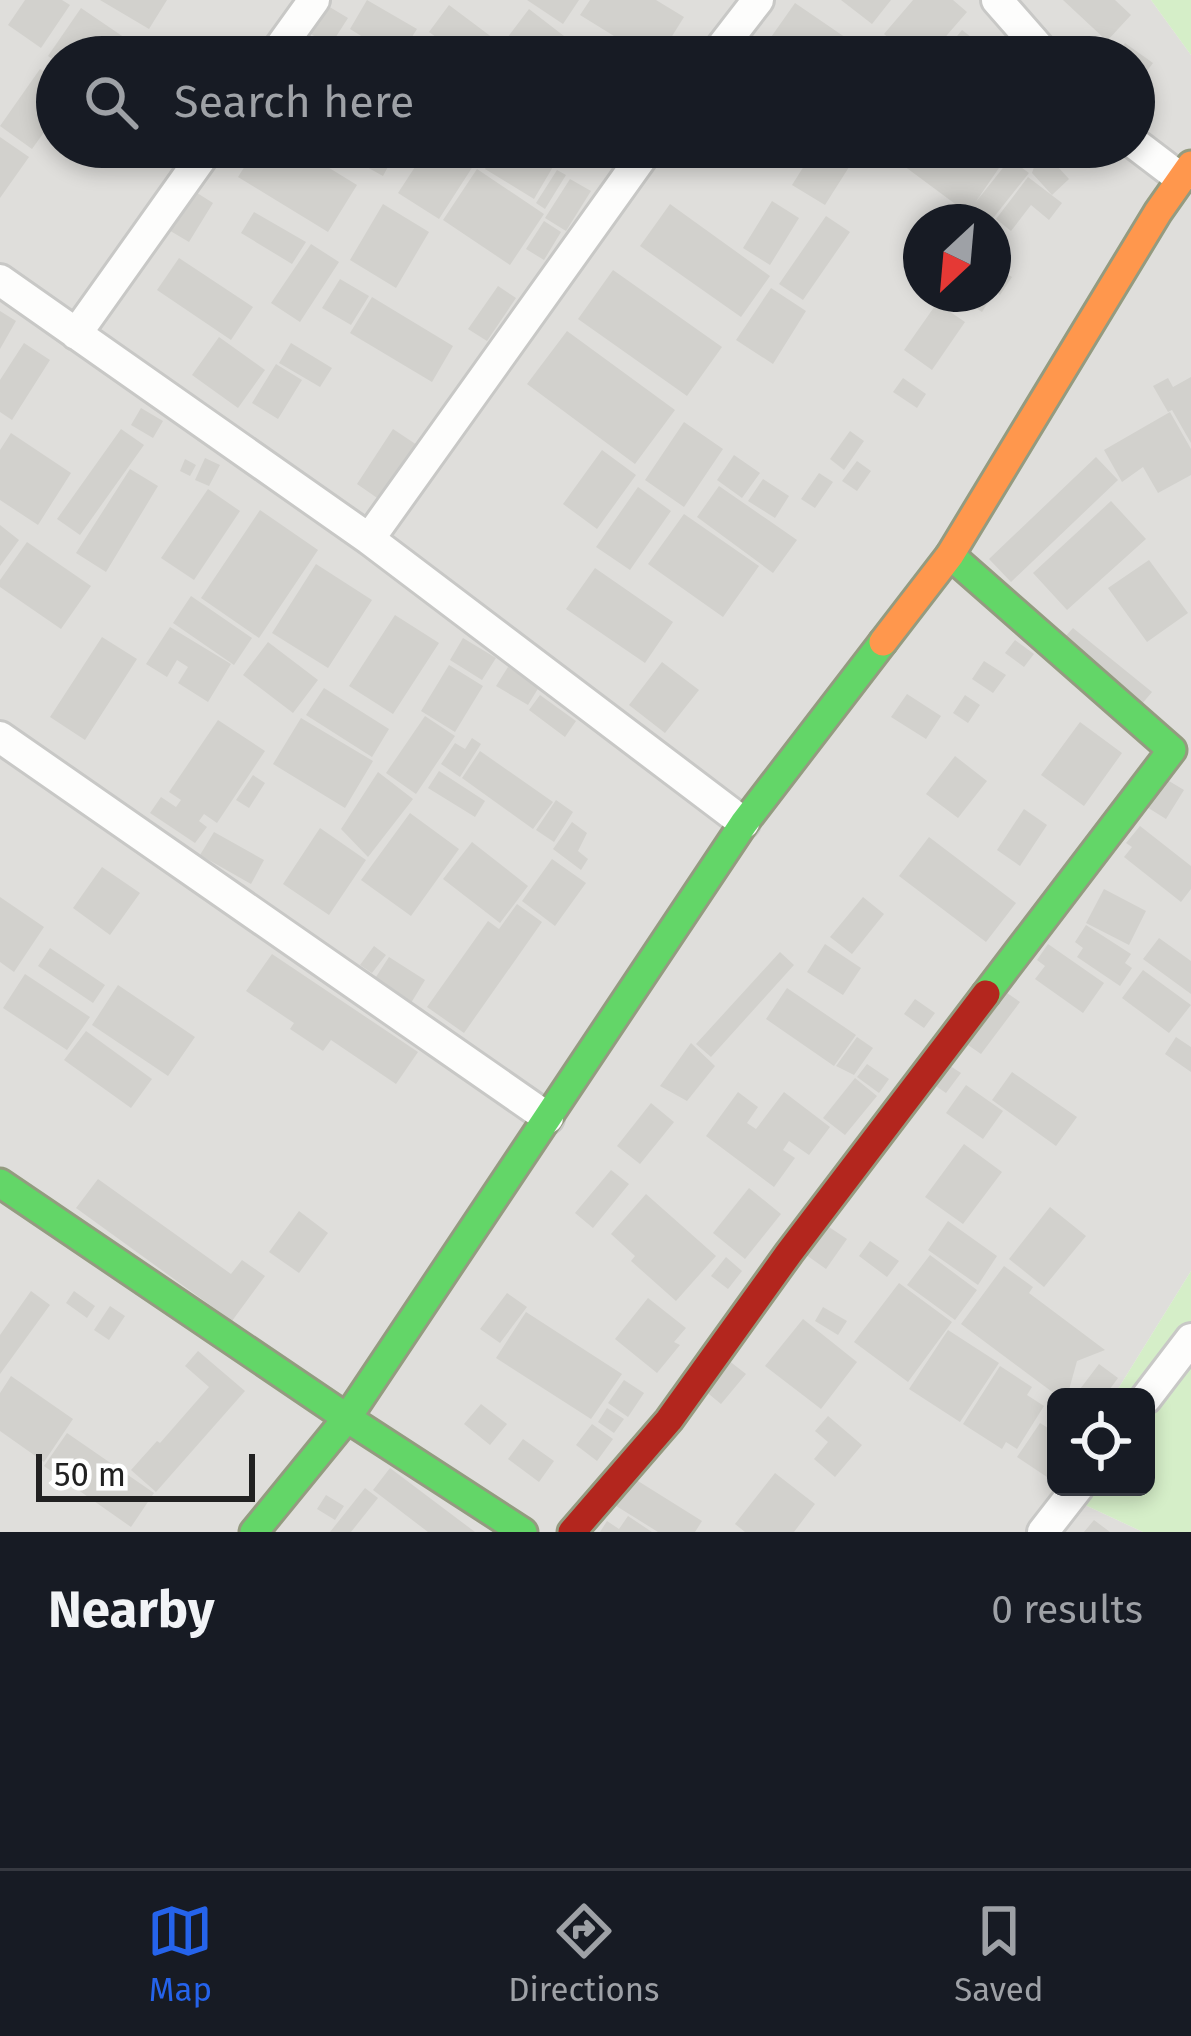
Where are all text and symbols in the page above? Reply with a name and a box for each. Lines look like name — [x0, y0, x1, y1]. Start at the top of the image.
search box — [36, 36, 1155, 168]
icon: search — [78, 69, 144, 135]
text: Search here — [174, 75, 414, 129]
north arrow — [903, 204, 1011, 312]
map controls — [1047, 1388, 1155, 1496]
button: locate — [1047, 1388, 1155, 1496]
scale bar — [36, 1448, 255, 1501]
text: 50 m — [54, 1455, 126, 1495]
text: Nearby — [48, 1579, 214, 1641]
text: 0 results — [991, 1587, 1143, 1633]
tab: Map — [147, 1898, 213, 2010]
tab: Directions — [508, 1898, 660, 2010]
tab: Saved — [954, 1898, 1044, 2010]

